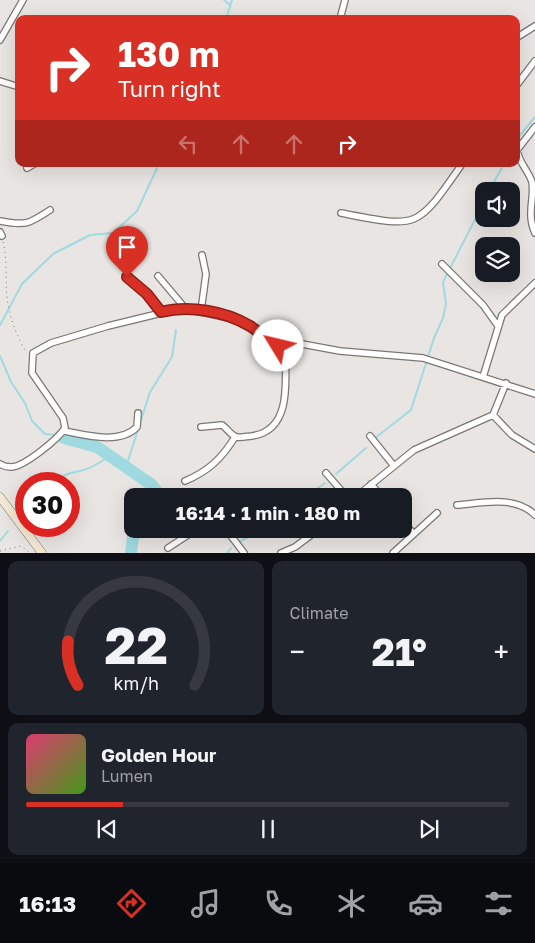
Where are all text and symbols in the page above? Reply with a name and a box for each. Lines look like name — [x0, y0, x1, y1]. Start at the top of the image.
text: 130 m — [118, 33, 220, 75]
icon: right — [35, 35, 100, 100]
text: Turn right — [118, 75, 221, 102]
icon: left — [174, 130, 202, 158]
icon: ahead — [227, 130, 255, 158]
icon: ahead — [280, 130, 308, 158]
icon: right — [333, 130, 361, 158]
map controls — [475, 182, 520, 282]
button: sound — [475, 182, 520, 227]
pin — [106, 226, 148, 277]
icon: arrive — [113, 233, 141, 261]
button: layers — [475, 237, 520, 282]
position arrow — [251, 319, 303, 371]
speed limit sign: 30 — [15, 472, 80, 537]
text: 16:14 · 1 min · 180 m — [176, 501, 360, 524]
text: Climate — [290, 603, 349, 623]
text: 22 — [104, 613, 167, 675]
text: 21° — [372, 629, 427, 674]
text: − — [290, 635, 305, 668]
text: + — [494, 635, 509, 668]
text: km/h — [113, 672, 158, 694]
text: Golden Hour — [101, 743, 216, 766]
text: Lumen — [101, 766, 153, 786]
icon: previous — [93, 815, 121, 843]
icon: pause — [254, 815, 282, 843]
icon: next — [415, 815, 443, 843]
icon: directions — [114, 886, 149, 921]
icon: music — [188, 886, 223, 921]
icon: phone — [261, 886, 296, 921]
icon: climate — [334, 886, 369, 921]
icon: car — [408, 886, 443, 921]
icon: filters — [481, 886, 516, 921]
text: 16:13 — [19, 890, 76, 917]

